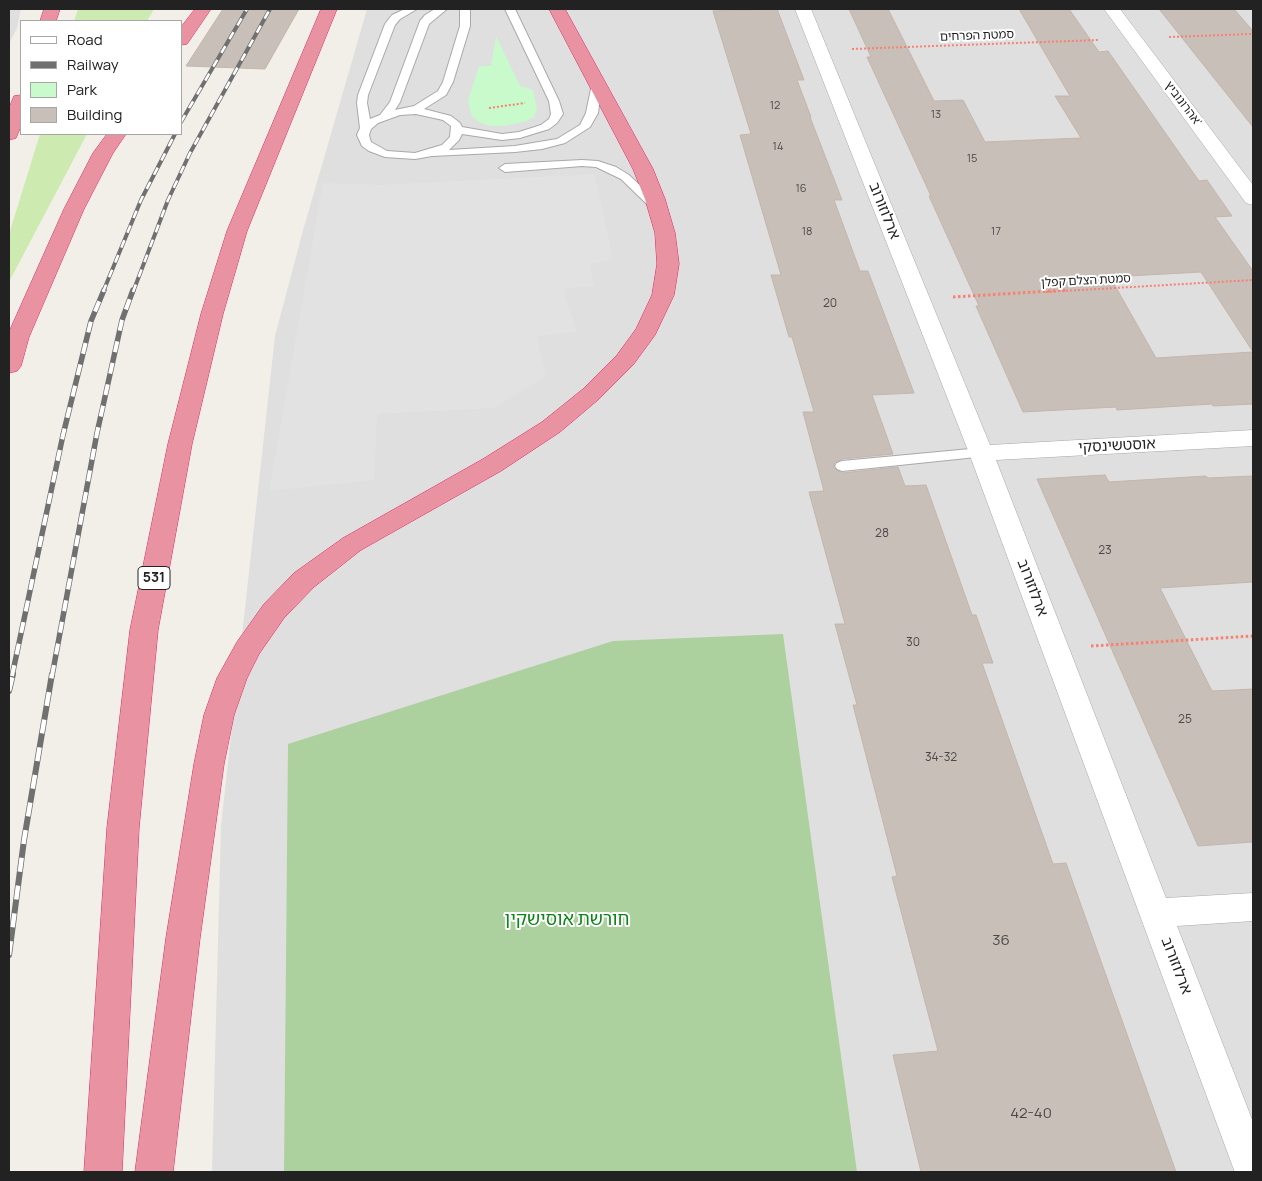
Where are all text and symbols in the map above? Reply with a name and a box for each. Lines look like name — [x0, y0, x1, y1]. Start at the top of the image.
legend — [20, 20, 182, 135]
street label: סמטת הפרחים — [940, 28, 1014, 44]
text: Road — [67, 29, 103, 50]
text: Railway — [67, 54, 119, 75]
text: Park — [67, 79, 97, 100]
street label: אהרונוביץ' — [1161, 79, 1205, 129]
house number: 12 — [770, 99, 780, 113]
text: Building — [67, 104, 122, 125]
house number: 13 — [931, 108, 941, 122]
house number: 14 — [773, 140, 783, 154]
house number: 15 — [967, 152, 977, 166]
street label: ארלוזורוב — [864, 180, 904, 242]
house number: 16 — [795, 182, 807, 196]
house number: 18 — [802, 225, 812, 239]
house number: 17 — [991, 225, 1001, 239]
street label: סמטת הצלם קפלן — [1041, 271, 1131, 291]
house number: 20 — [823, 297, 837, 311]
street label: אוסטשינסקי — [1078, 435, 1156, 457]
house number: 28 — [875, 527, 889, 541]
house number: 23 — [1098, 544, 1112, 558]
street label: ארלוזורוב — [1013, 557, 1051, 619]
road number: 531 — [138, 566, 170, 590]
house number: 30 — [906, 636, 920, 650]
house number: 25 — [1178, 713, 1192, 727]
house number: 34-32 — [925, 751, 957, 765]
park label: חורשת אוסישקין — [505, 909, 629, 931]
house number: 36 — [992, 932, 1010, 950]
street label: ארלוזורוב — [1157, 935, 1195, 997]
house number: 42-40 — [1010, 1105, 1052, 1123]

